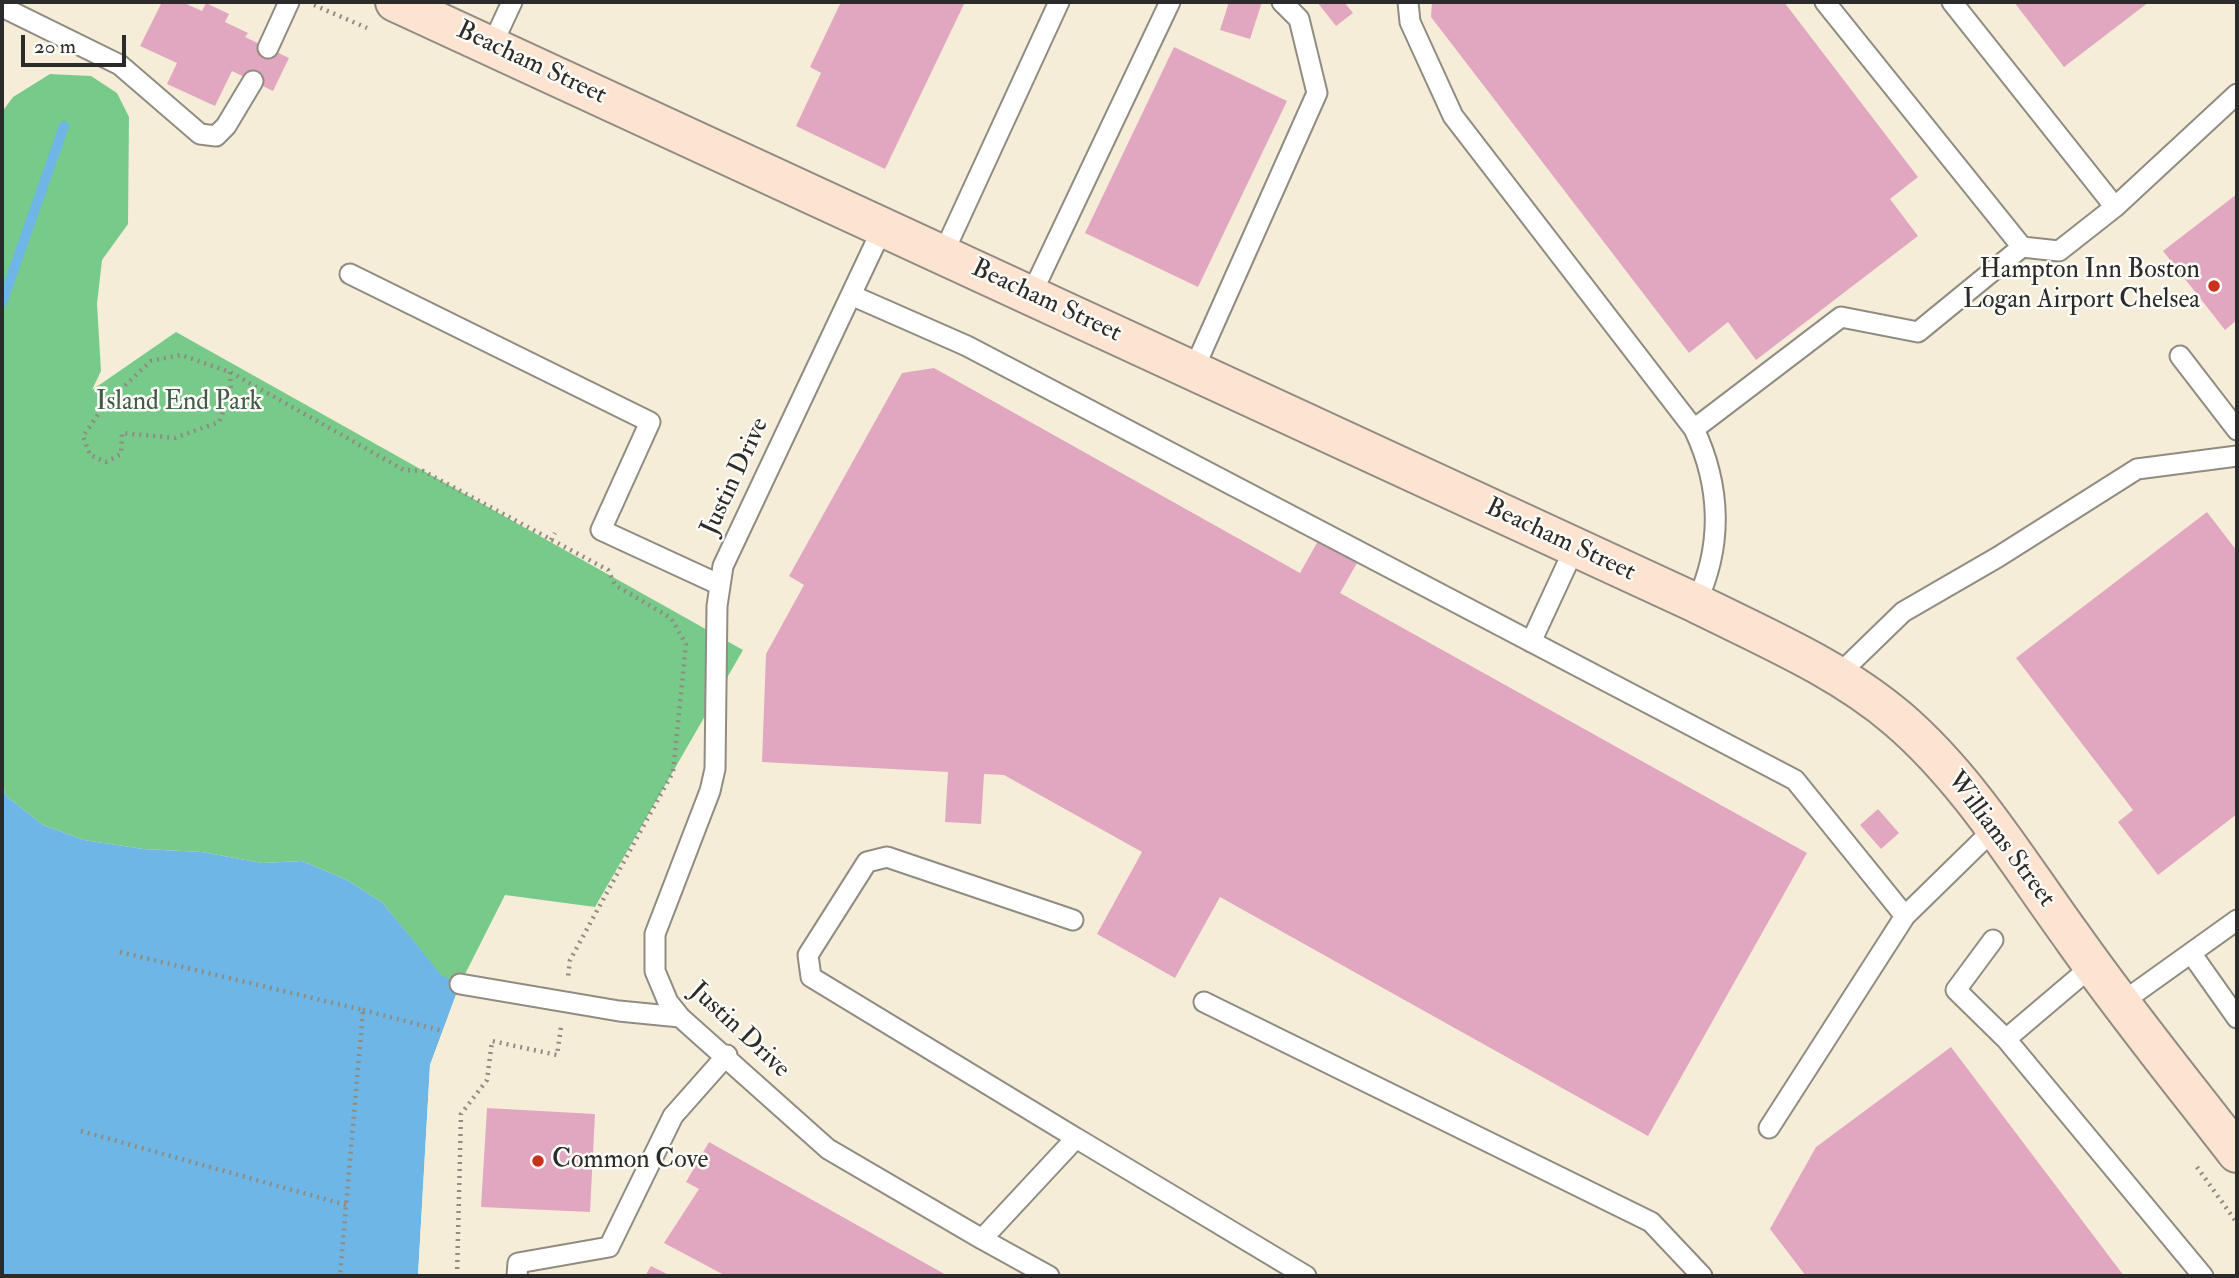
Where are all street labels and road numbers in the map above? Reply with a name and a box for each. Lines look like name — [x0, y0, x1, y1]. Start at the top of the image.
street label: Beacham Street — [451, 16, 611, 112]
street label: Beacham Street — [966, 254, 1126, 350]
street label: Justin Drive — [695, 413, 777, 541]
street label: Beacham Street — [1480, 493, 1640, 589]
street label: Williams Street — [1939, 766, 2061, 914]
street label: Justin Drive — [682, 977, 796, 1085]

